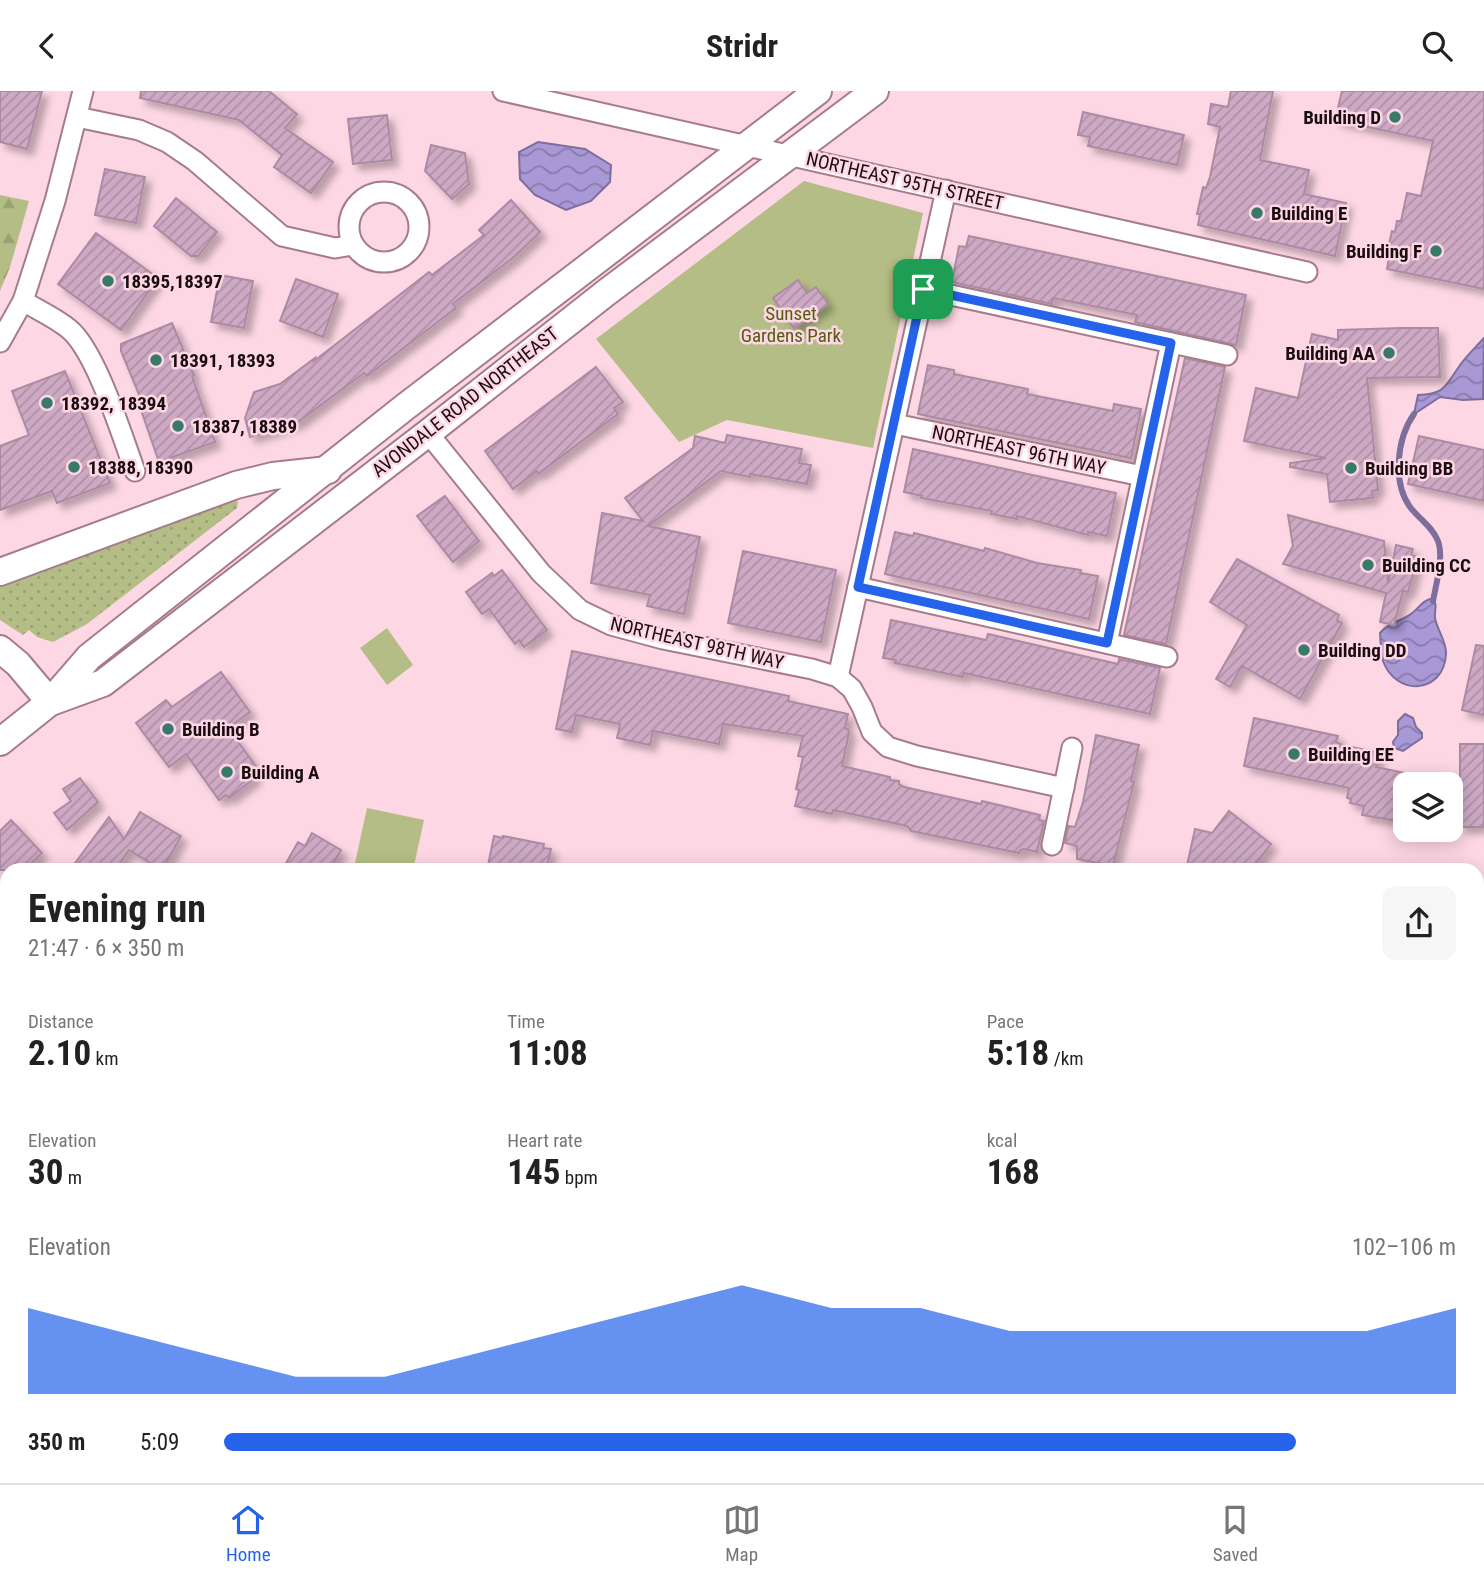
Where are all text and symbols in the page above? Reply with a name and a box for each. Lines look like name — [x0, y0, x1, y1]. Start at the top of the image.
icon: back — [28, 27, 66, 65]
text: Stridr — [706, 27, 778, 65]
icon: search — [1418, 27, 1456, 65]
place label: Building D — [1303, 106, 1381, 129]
marker: Building D — [1387, 109, 1403, 125]
street label: NORTHEAST 95TH STREET — [804, 147, 1006, 215]
place label: Building E — [1271, 202, 1347, 225]
marker: Building E — [1249, 205, 1265, 221]
place label: Building F — [1346, 240, 1422, 263]
marker: Building F — [1428, 243, 1444, 259]
pin — [893, 259, 953, 319]
place label: 18395,18397 — [122, 270, 223, 293]
icon: arrive — [904, 270, 942, 308]
marker: 18395,18397 — [100, 273, 116, 289]
park label: Sunset Gardens Park — [741, 302, 842, 347]
street label: AVONDALE ROAD NORTHEAST — [367, 322, 563, 482]
place label: Building AA — [1285, 342, 1376, 365]
marker: Building AA — [1381, 345, 1397, 361]
place label: 18391, 18393 — [170, 349, 275, 372]
marker: 18391, 18393 — [148, 352, 164, 368]
place label: 18392, 18394 — [61, 392, 166, 415]
marker: 18392, 18394 — [39, 395, 55, 411]
place label: 18387, 18389 — [192, 415, 297, 438]
marker: 18387, 18389 — [170, 418, 186, 434]
street label: NORTHEAST 96TH WAY — [930, 420, 1108, 480]
place label: 18388, 18390 — [88, 456, 193, 479]
place label: Building BB — [1365, 457, 1453, 480]
marker: 18388, 18390 — [66, 459, 82, 475]
marker: Building BB — [1343, 460, 1359, 476]
place label: Building CC — [1382, 554, 1471, 577]
marker: Building CC — [1360, 557, 1376, 573]
street label: NORTHEAST 98TH WAY — [608, 612, 786, 674]
place label: Building DD — [1318, 639, 1407, 662]
marker: Building DD — [1296, 642, 1312, 658]
place label: Building B — [182, 718, 260, 741]
marker: Building B — [160, 721, 176, 737]
place label: Building EE — [1308, 743, 1394, 766]
marker: Building EE — [1286, 746, 1302, 762]
place label: Building A — [241, 761, 320, 784]
marker: Building A — [219, 764, 235, 780]
map controls — [1393, 772, 1463, 842]
button: layers — [1393, 772, 1463, 842]
button: share — [1382, 886, 1456, 960]
text: Evening run — [28, 887, 206, 931]
text: 21:47 · 6 × 350 m — [28, 935, 184, 962]
text: Distance — [28, 1010, 93, 1033]
text: Time — [507, 1010, 545, 1033]
text: Pace — [987, 1010, 1024, 1033]
text: 2.10 — [28, 1033, 91, 1074]
text: 11:08 — [507, 1033, 588, 1074]
text: 5:18 — [987, 1033, 1049, 1074]
text: km — [91, 1047, 118, 1070]
text: /km — [1049, 1047, 1084, 1070]
text: Elevation — [28, 1129, 96, 1152]
text: Heart rate — [507, 1129, 582, 1152]
text: kcal — [987, 1129, 1017, 1152]
text: 30 — [28, 1152, 63, 1193]
text: 145 — [507, 1152, 560, 1193]
text: 168 — [987, 1152, 1040, 1193]
text: m — [63, 1166, 82, 1189]
text: bpm — [560, 1166, 598, 1189]
text: Elevation — [28, 1234, 111, 1261]
text: 102–106 m — [1352, 1234, 1456, 1261]
text: 350 m — [28, 1429, 85, 1456]
text: 5:09 — [140, 1429, 179, 1456]
tab: Home — [226, 1501, 271, 1566]
tab: Map — [723, 1501, 761, 1566]
tab: Saved — [1213, 1501, 1258, 1566]

